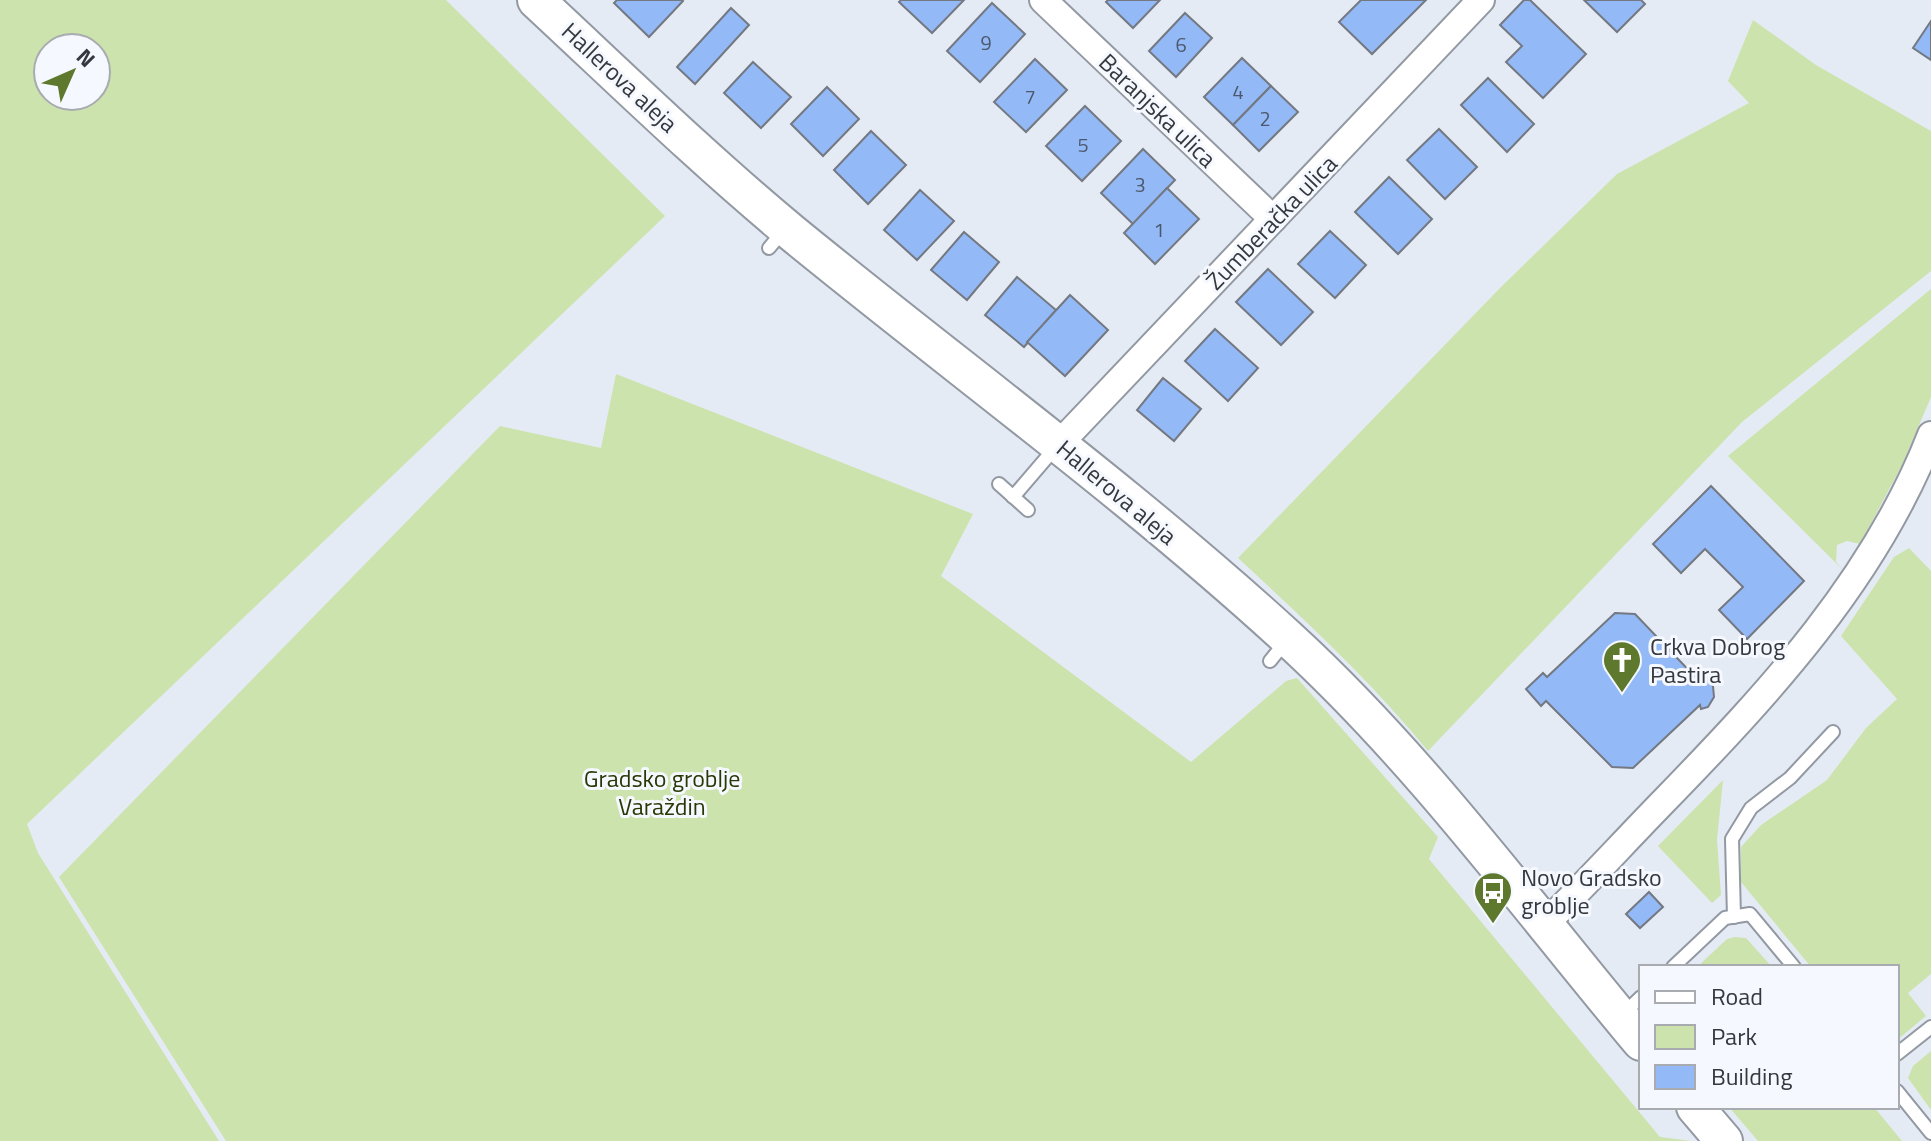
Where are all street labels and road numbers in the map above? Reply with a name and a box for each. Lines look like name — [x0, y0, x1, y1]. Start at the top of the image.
street label: Hallerova aleja — [554, 14, 686, 140]
street label: Baranjska ulica — [1091, 45, 1225, 175]
street label: Žumberačka ulica — [1197, 146, 1345, 298]
street label: Hallerova aleja — [1049, 431, 1185, 553]

